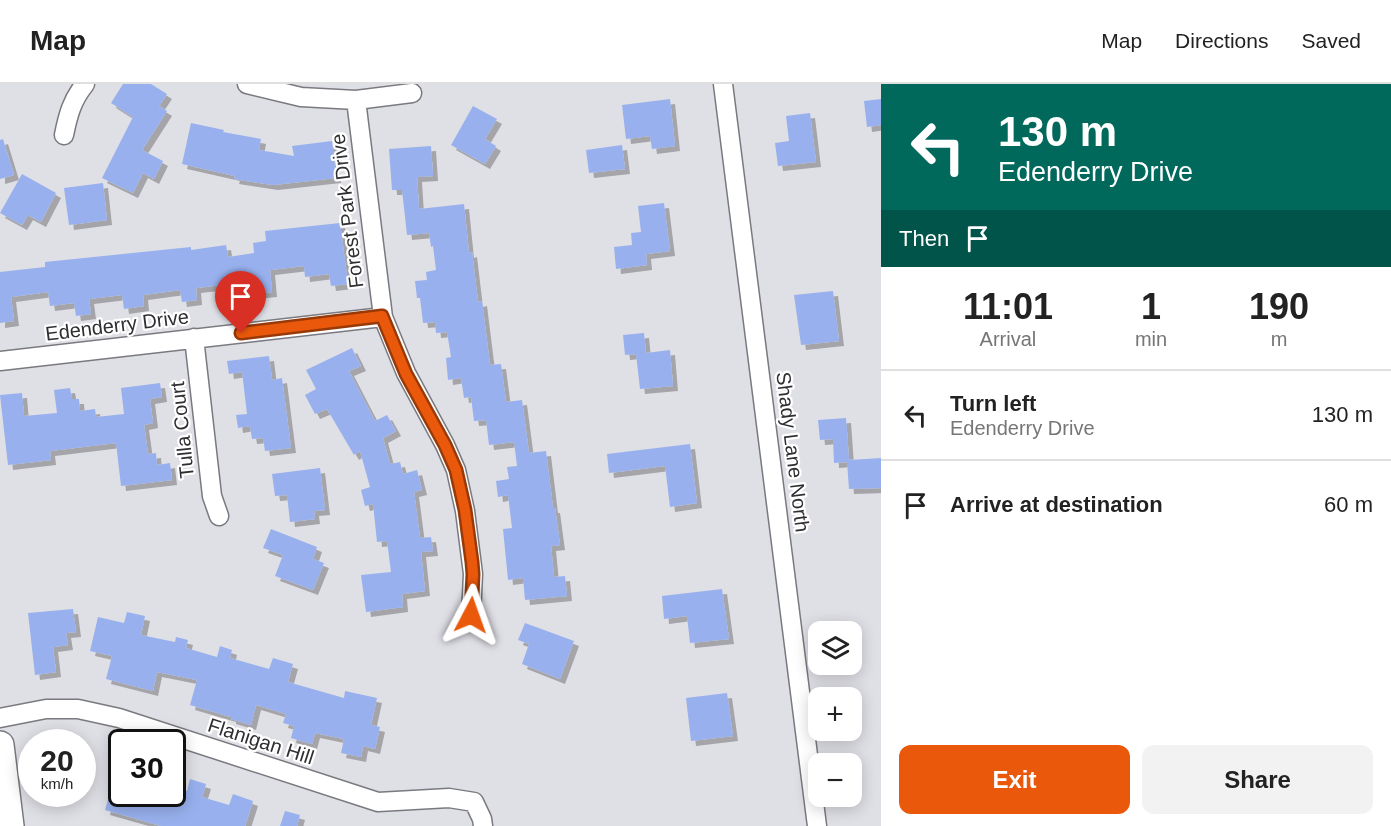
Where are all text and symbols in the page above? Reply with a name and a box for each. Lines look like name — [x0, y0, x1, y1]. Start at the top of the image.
text: Map — [30, 25, 86, 56]
text: Map — [1101, 29, 1142, 52]
text: Directions — [1175, 29, 1268, 52]
text: Saved — [1301, 29, 1361, 52]
icon: left — [899, 108, 977, 186]
text: 130 m — [998, 108, 1117, 155]
street label: Forest Park Drive — [327, 132, 367, 290]
text: Edenderry Drive — [998, 157, 1193, 187]
icon: arrive — [961, 222, 994, 255]
text: Then — [899, 226, 949, 251]
pin — [215, 271, 266, 333]
icon: arrive — [224, 280, 257, 313]
text: 11:01 — [963, 286, 1053, 327]
text: 1 — [1141, 286, 1161, 327]
text: 190 — [1249, 286, 1309, 327]
street label: Edenderry Drive — [44, 305, 190, 345]
text: Arrival — [980, 328, 1036, 350]
text: min — [1135, 328, 1167, 350]
text: m — [1271, 328, 1287, 350]
street label: Shady Lane North — [772, 371, 814, 533]
street label: Tulla Court — [166, 380, 198, 479]
text: Turn left — [950, 391, 1036, 416]
icon: left — [899, 399, 932, 432]
text: 130 m — [1312, 402, 1373, 427]
text: Edenderry Drive — [950, 417, 1095, 439]
icon: arrive — [899, 489, 932, 522]
text: Arrive at destination — [950, 492, 1163, 517]
text: 60 m — [1324, 492, 1373, 517]
position arrow — [439, 583, 503, 647]
map controls — [808, 621, 862, 807]
button: layers — [808, 621, 862, 675]
button: + — [808, 687, 862, 741]
street label: Flanigan Hill — [205, 714, 317, 768]
speed limit sign: 30 — [108, 729, 186, 807]
text: 20 — [40, 744, 74, 777]
button: Exit — [899, 745, 1130, 814]
button: Share — [1142, 745, 1373, 814]
button: − — [808, 753, 862, 807]
text: km/h — [41, 775, 73, 792]

